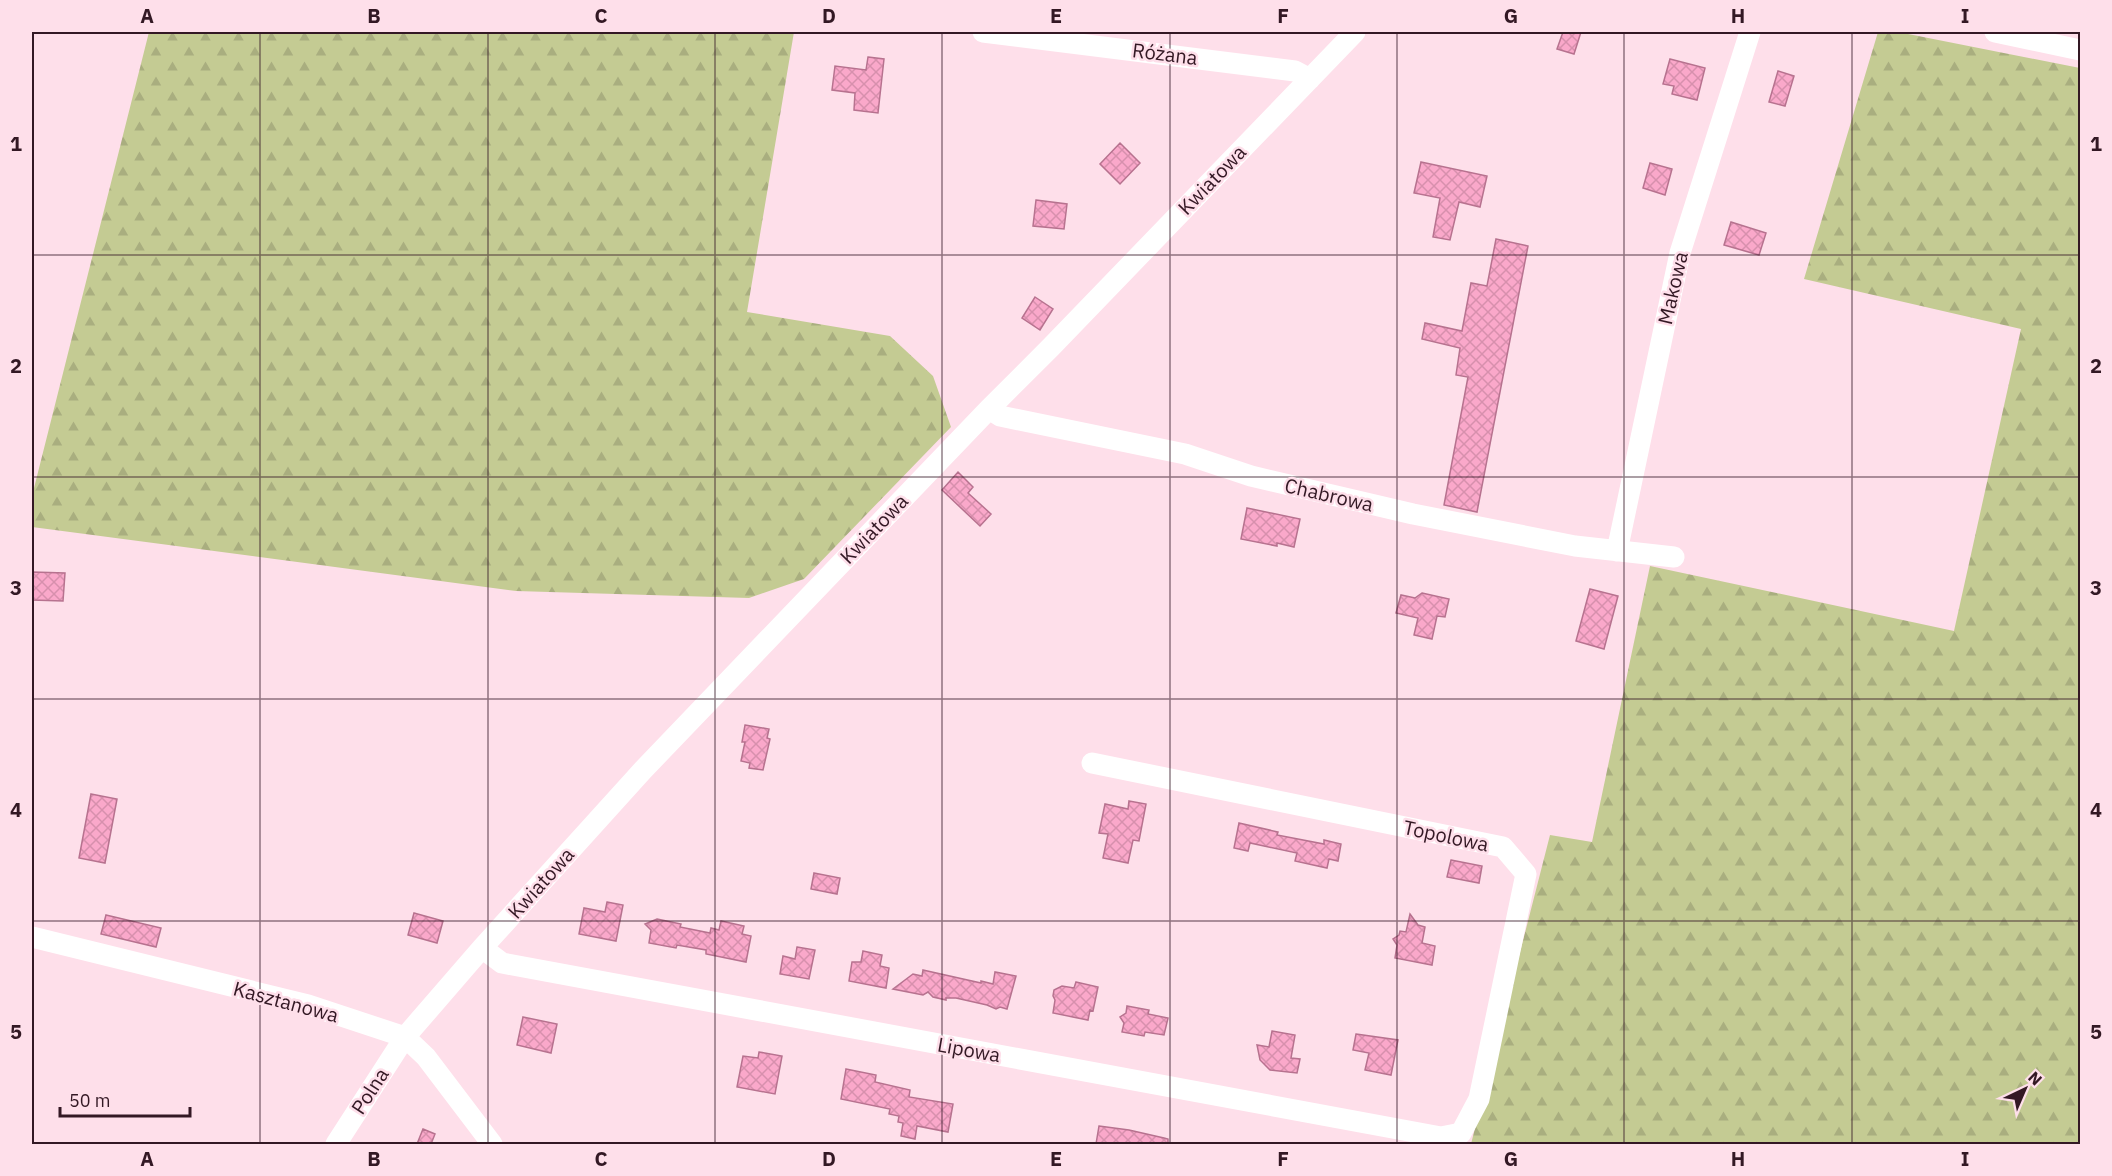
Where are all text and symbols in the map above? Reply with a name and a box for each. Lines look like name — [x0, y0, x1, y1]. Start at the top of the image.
text: A — [140, 2, 154, 29]
text: B — [367, 2, 381, 29]
text: C — [594, 2, 608, 29]
text: D — [822, 2, 836, 29]
text: E — [1050, 2, 1062, 29]
text: F — [1277, 2, 1289, 29]
text: G — [1504, 2, 1518, 29]
text: H — [1731, 2, 1745, 29]
text: I — [1961, 2, 1969, 29]
street label: Różana — [1131, 36, 1200, 71]
text: 1 — [10, 130, 22, 157]
text: 1 — [2090, 130, 2102, 157]
street label: Kwiatowa — [1172, 139, 1252, 220]
street label: Makowa — [1651, 248, 1694, 327]
text: 2 — [10, 352, 22, 379]
text: 2 — [2090, 352, 2102, 379]
street label: Chabrowa — [1282, 471, 1376, 518]
street label: Kwiatowa — [834, 488, 914, 569]
text: 3 — [10, 574, 22, 601]
text: 3 — [2090, 574, 2102, 601]
text: 4 — [10, 796, 22, 823]
text: 4 — [2090, 796, 2102, 823]
street label: Topolowa — [1401, 813, 1492, 858]
street label: Kwiatowa — [501, 841, 580, 924]
street label: Kasztanowa — [231, 975, 342, 1029]
text: 5 — [10, 1018, 22, 1045]
text: 5 — [2090, 1018, 2102, 1045]
street label: Lipowa — [935, 1031, 1003, 1068]
north arrow — [1995, 1059, 2055, 1119]
street label: Polna — [345, 1062, 395, 1119]
text: N — [2024, 1067, 2047, 1089]
scale bar — [60, 1080, 190, 1118]
text: 50 m — [69, 1089, 111, 1112]
text: A — [140, 1145, 154, 1172]
text: B — [367, 1145, 381, 1172]
text: C — [594, 1145, 608, 1172]
text: D — [822, 1145, 836, 1172]
text: E — [1050, 1145, 1062, 1172]
text: F — [1277, 1145, 1289, 1172]
text: G — [1504, 1145, 1518, 1172]
text: H — [1731, 1145, 1745, 1172]
text: I — [1961, 1145, 1969, 1172]

